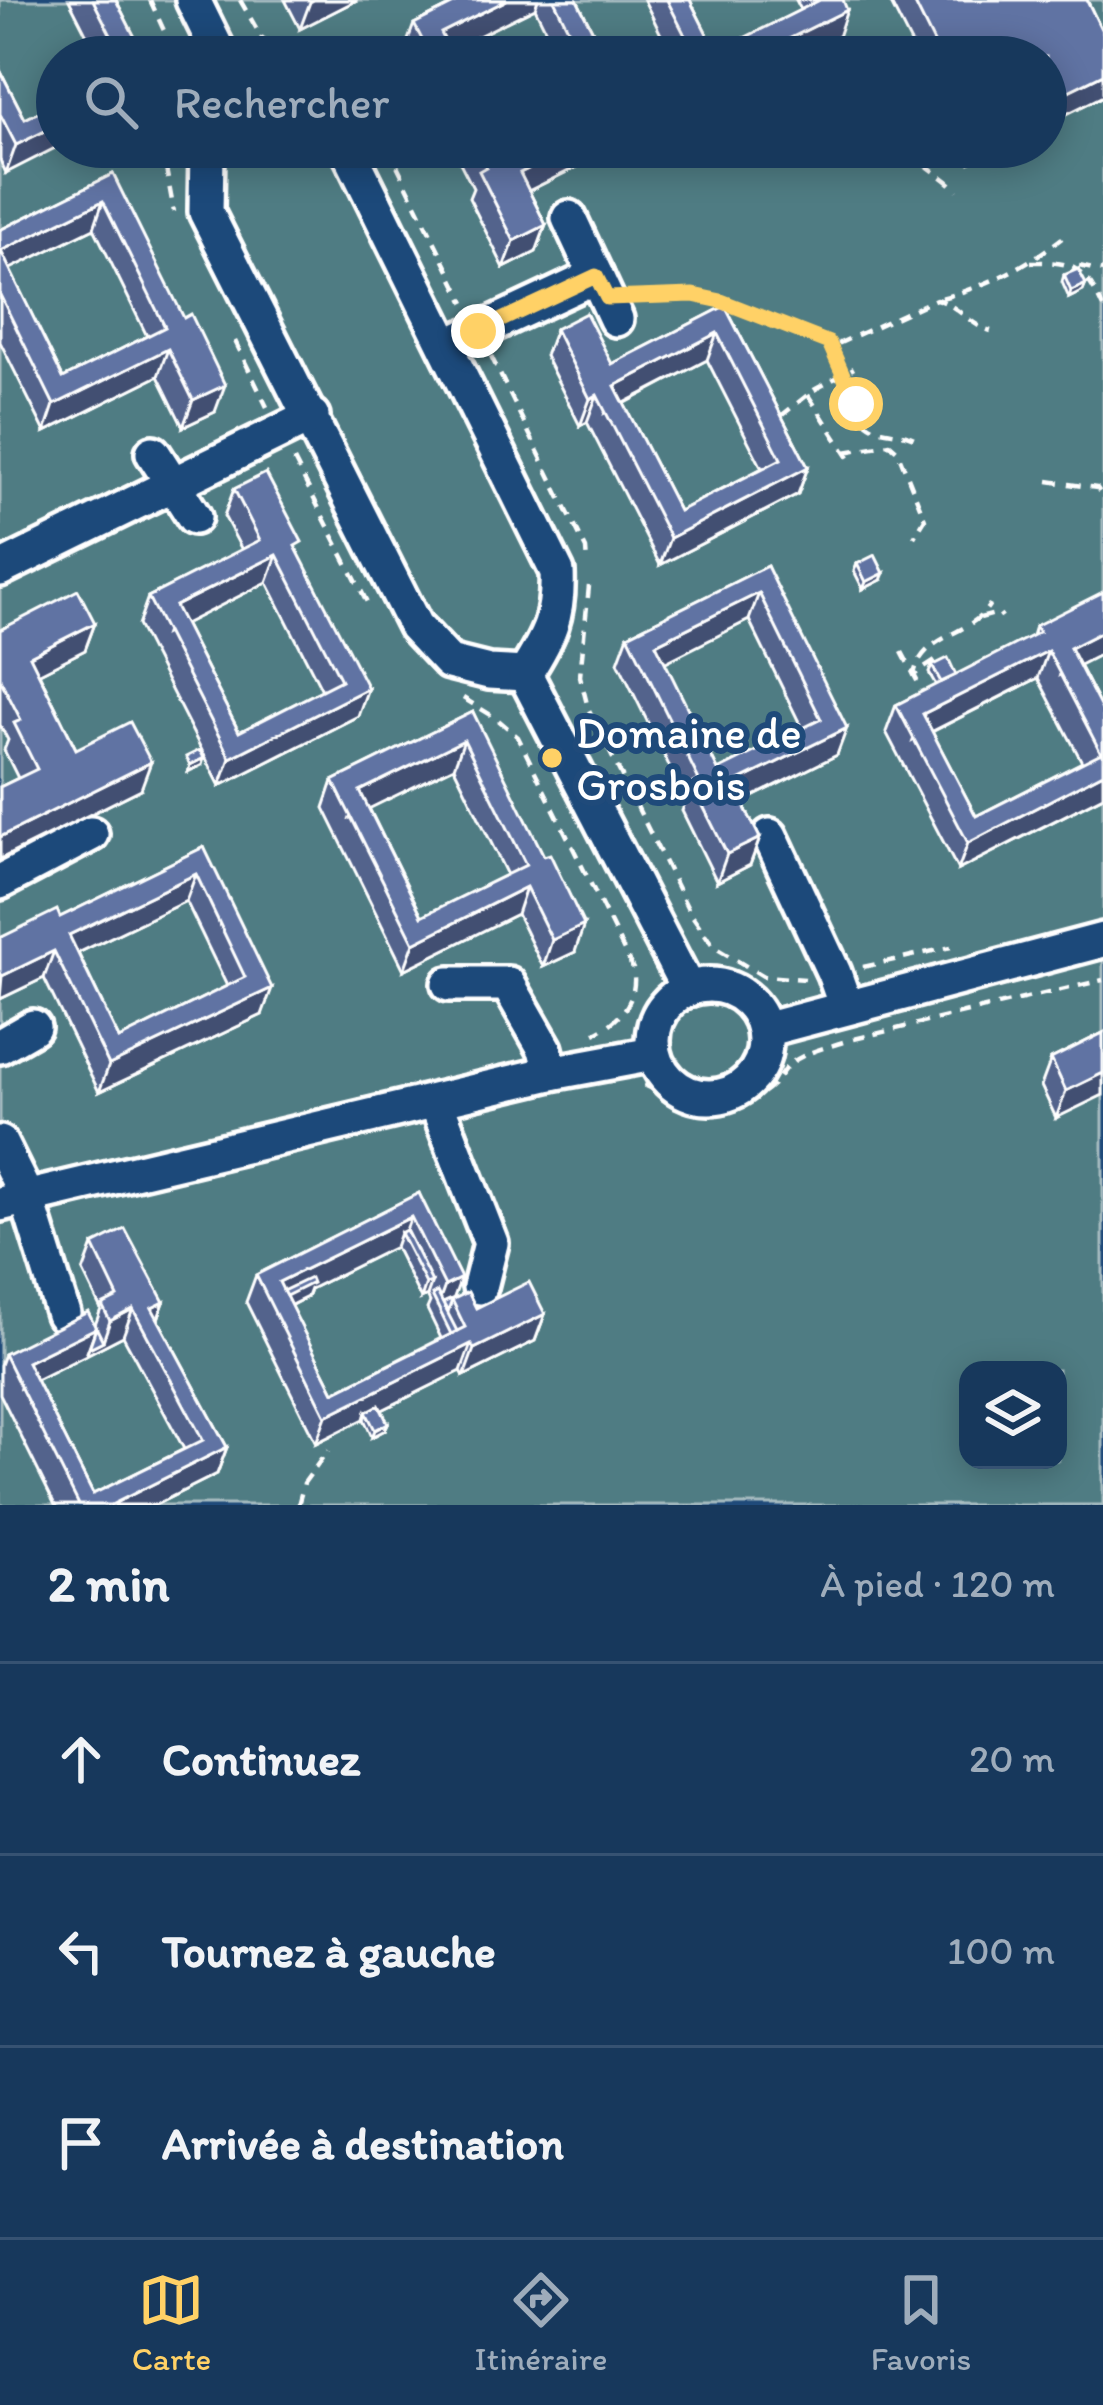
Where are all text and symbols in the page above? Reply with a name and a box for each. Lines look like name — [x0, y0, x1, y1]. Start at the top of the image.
search box — [36, 36, 1067, 168]
icon: search — [78, 69, 144, 135]
text: Rechercher — [174, 75, 389, 129]
route end — [451, 304, 505, 358]
route start — [829, 377, 883, 431]
place label: Domaine de Grosbois — [576, 705, 802, 811]
marker: Domaine de Grosbois — [539, 745, 565, 771]
map controls — [959, 1361, 1067, 1469]
button: layers — [959, 1361, 1067, 1469]
text: 2 min — [48, 1553, 169, 1614]
text: À pied · 120 m — [820, 1560, 1055, 1607]
icon: ahead — [48, 1726, 114, 1792]
text: Continuez — [162, 1732, 360, 1786]
text: 20 m — [969, 1735, 1055, 1782]
icon: left — [48, 1918, 114, 1984]
text: Tournez à gauche — [162, 1924, 496, 1978]
text: 100 m — [947, 1927, 1055, 1974]
icon: arrive — [48, 2110, 114, 2176]
text: Arrivée à destination — [162, 2116, 564, 2170]
tab: Carte — [132, 2267, 211, 2378]
tab: Itinéraire — [474, 2267, 608, 2378]
tab: Favoris — [871, 2267, 971, 2378]

